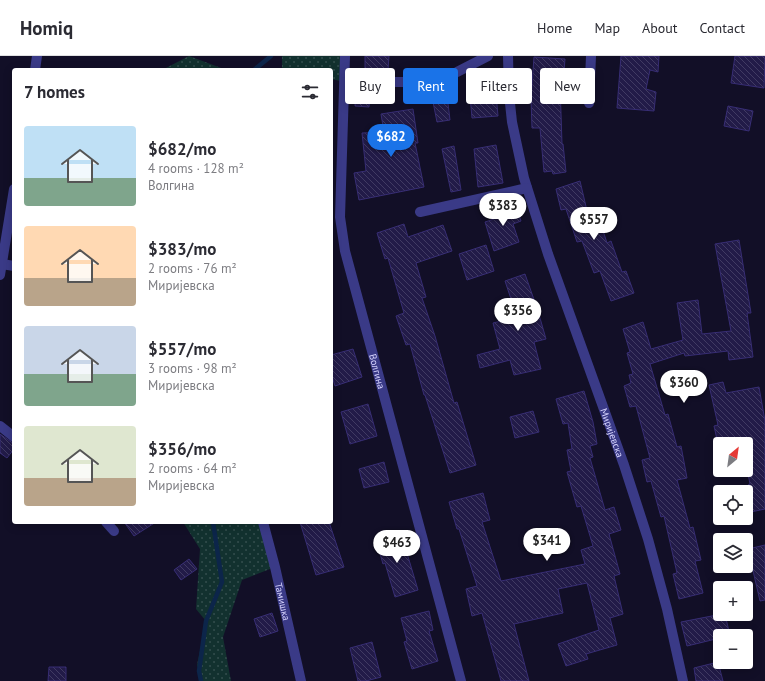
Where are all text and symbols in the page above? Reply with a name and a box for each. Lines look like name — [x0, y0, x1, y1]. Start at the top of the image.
text: Homiq — [20, 16, 73, 40]
text: Home — [537, 19, 572, 37]
text: Map — [594, 19, 620, 37]
text: About — [642, 19, 678, 37]
text: Contact — [700, 19, 745, 37]
chip: Buy — [345, 68, 395, 104]
chip: Rent — [403, 68, 458, 104]
chip: Filters — [466, 68, 532, 104]
chip: New — [540, 68, 595, 104]
text: 7 homes — [24, 81, 85, 103]
icon: filters — [299, 81, 321, 103]
pin: $682 — [367, 124, 415, 158]
text: $682 — [376, 128, 406, 145]
text: $682/mo — [148, 138, 216, 160]
icon: home — [56, 142, 104, 190]
text: 4 rooms · 128 m² — [148, 160, 244, 177]
text: Волгина — [148, 177, 194, 194]
pin: $383 — [479, 193, 527, 227]
text: $383 — [488, 197, 518, 214]
pin: $557 — [570, 207, 618, 241]
text: $557 — [579, 211, 609, 228]
text: $383/mo — [148, 238, 216, 260]
icon: home — [56, 242, 104, 290]
text: 2 rooms · 76 m² — [148, 260, 237, 277]
text: Миријевска — [148, 277, 215, 294]
pin: $356 — [494, 298, 542, 332]
text: $356 — [503, 302, 533, 319]
text: $557/mo — [148, 338, 216, 360]
icon: home — [56, 342, 104, 390]
street label: Волгина — [367, 352, 388, 390]
text: 3 rooms · 98 m² — [148, 360, 237, 377]
pin: $360 — [660, 370, 708, 404]
text: $360 — [669, 374, 699, 391]
text: Миријевска — [148, 377, 215, 394]
street label: Миријевска — [598, 406, 627, 459]
north arrow — [713, 437, 753, 477]
map controls — [713, 437, 753, 669]
text: $356/mo — [148, 438, 216, 460]
icon: home — [56, 442, 104, 490]
text: 2 rooms · 64 m² — [148, 460, 237, 477]
text: Миријевска — [148, 477, 215, 494]
button: locate — [713, 485, 753, 525]
pin: $341 — [523, 528, 571, 562]
pin: $463 — [373, 530, 421, 564]
text: $341 — [532, 532, 562, 549]
button: layers — [713, 533, 753, 573]
text: $463 — [382, 534, 412, 551]
street label: Тамишка — [272, 581, 293, 622]
button: + — [713, 581, 753, 621]
button: − — [713, 629, 753, 669]

